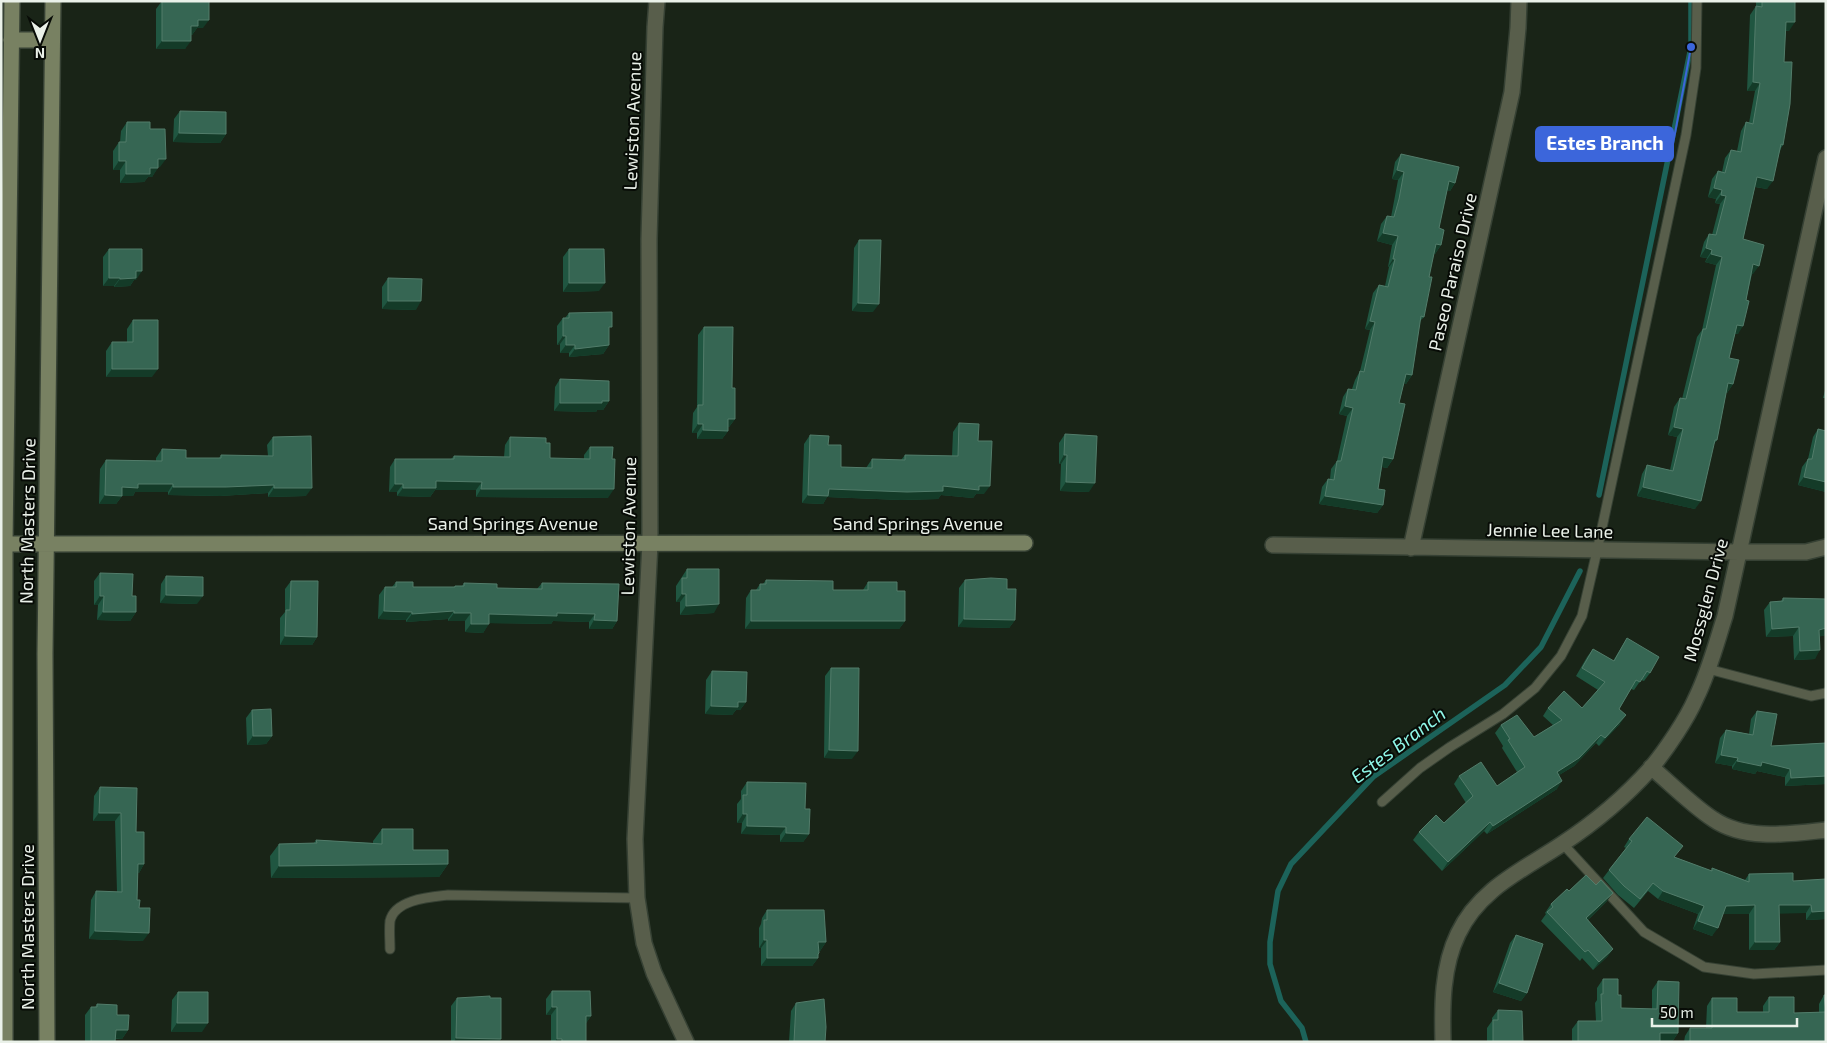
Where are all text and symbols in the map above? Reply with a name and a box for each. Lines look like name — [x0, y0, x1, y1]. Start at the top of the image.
north arrow — [15, 15, 65, 65]
text: N — [35, 45, 45, 62]
street label: Lewiston Avenue — [619, 51, 645, 191]
callout: Estes Branch — [1536, 127, 1673, 161]
text: Estes Branch — [1546, 131, 1664, 154]
street label: Paseo Paraiso Drive — [1423, 191, 1481, 353]
street label: North Masters Drive — [15, 438, 39, 604]
street label: Lewiston Avenue — [616, 456, 640, 596]
street label: Sand Springs Avenue — [428, 512, 598, 534]
street label: Sand Springs Avenue — [833, 512, 1003, 534]
street label: Jennie Lee Lane — [1486, 518, 1614, 542]
street label: Mossglen Drive — [1678, 536, 1732, 664]
water label: Estes Branch — [1346, 702, 1450, 788]
street label: North Masters Drive — [16, 844, 38, 1010]
scale bar — [1652, 996, 1797, 1028]
text: 50 m — [1660, 1003, 1694, 1021]

